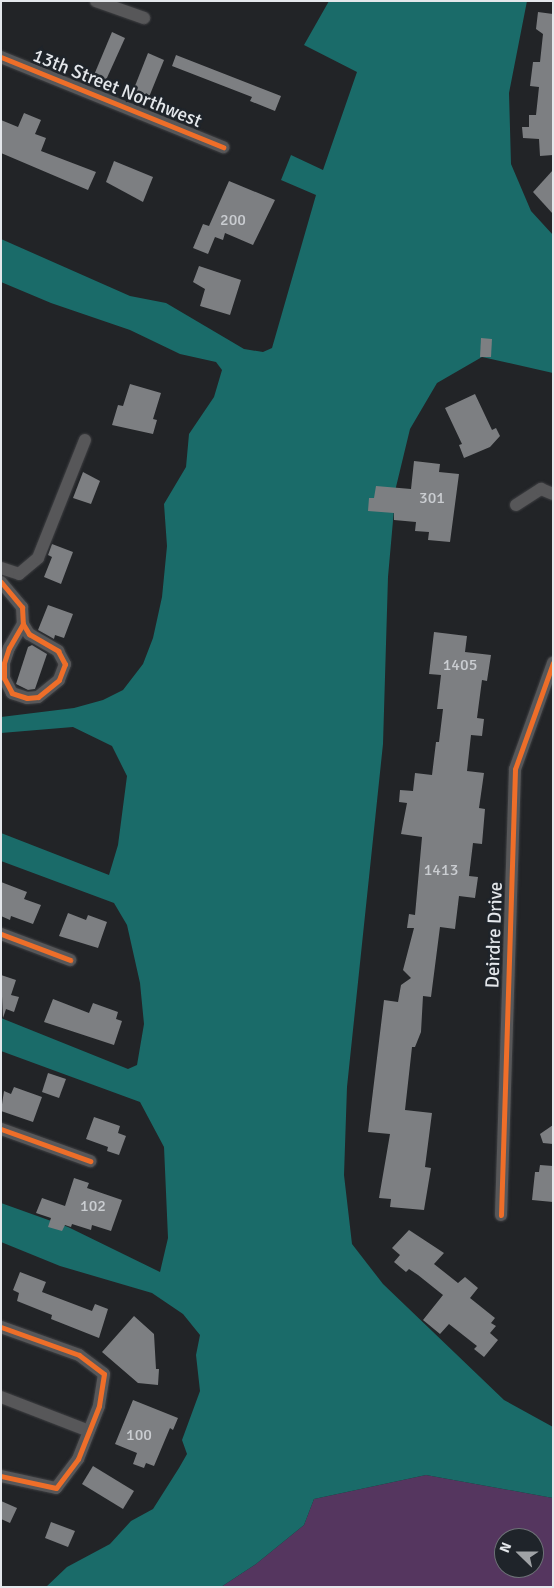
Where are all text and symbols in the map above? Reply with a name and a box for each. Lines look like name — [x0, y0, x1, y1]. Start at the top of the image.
street label: 13th Street Northwest — [29, 45, 205, 133]
house number: 200 — [220, 210, 246, 230]
house number: 301 — [419, 488, 445, 508]
house number: 1405 — [443, 655, 477, 675]
house number: 1413 — [424, 860, 458, 880]
street label: Deirdre Drive — [482, 881, 508, 989]
house number: 102 — [80, 1196, 106, 1216]
house number: 100 — [126, 1425, 152, 1445]
north arrow — [494, 1528, 544, 1578]
text: N — [496, 1540, 515, 1555]

